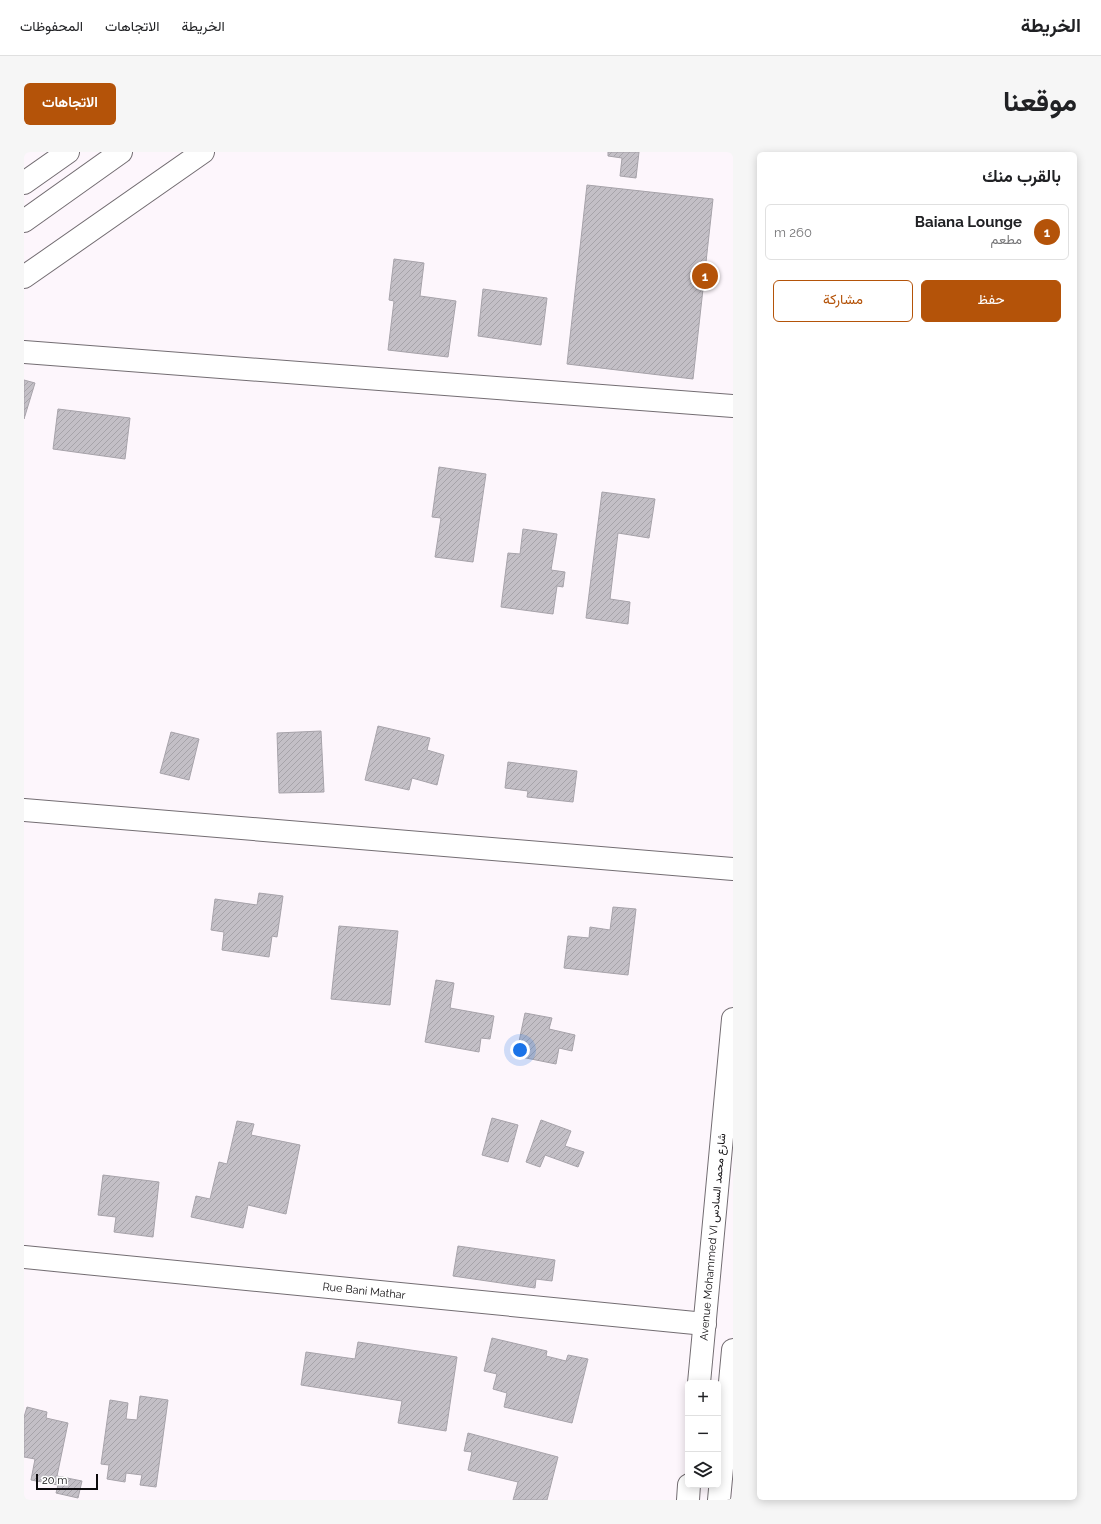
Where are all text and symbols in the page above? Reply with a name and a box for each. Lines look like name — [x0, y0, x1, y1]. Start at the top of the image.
text: الخريطة — [1021, 14, 1081, 36]
text: المحفوظات — [20, 18, 83, 34]
text: الاتجاهات — [105, 18, 159, 34]
text: الخريطة — [181, 18, 225, 34]
button: الاتجاهات — [24, 83, 116, 125]
text: موقعنا — [1003, 85, 1077, 118]
text: بالقرب منك — [982, 166, 1061, 186]
text: Baiana Lounge — [915, 213, 1022, 231]
text: 260 m — [774, 225, 812, 240]
text: 1 — [1044, 225, 1050, 240]
text: مطعم — [991, 232, 1022, 247]
pin: 1 — [692, 261, 718, 291]
button: مشاركة — [773, 280, 913, 322]
button: حفظ — [921, 280, 1061, 322]
your location — [510, 1040, 530, 1060]
street label: Avenue Mohammed VI شارع محمد السادس — [697, 1132, 730, 1341]
street label: Rue Bani Mathar — [322, 1280, 406, 1302]
map controls — [685, 1380, 721, 1488]
button: + — [685, 1380, 721, 1416]
button: − — [685, 1416, 721, 1452]
button: layers — [685, 1452, 721, 1488]
scale bar — [36, 1472, 98, 1491]
text: 20 m — [42, 1474, 67, 1487]

